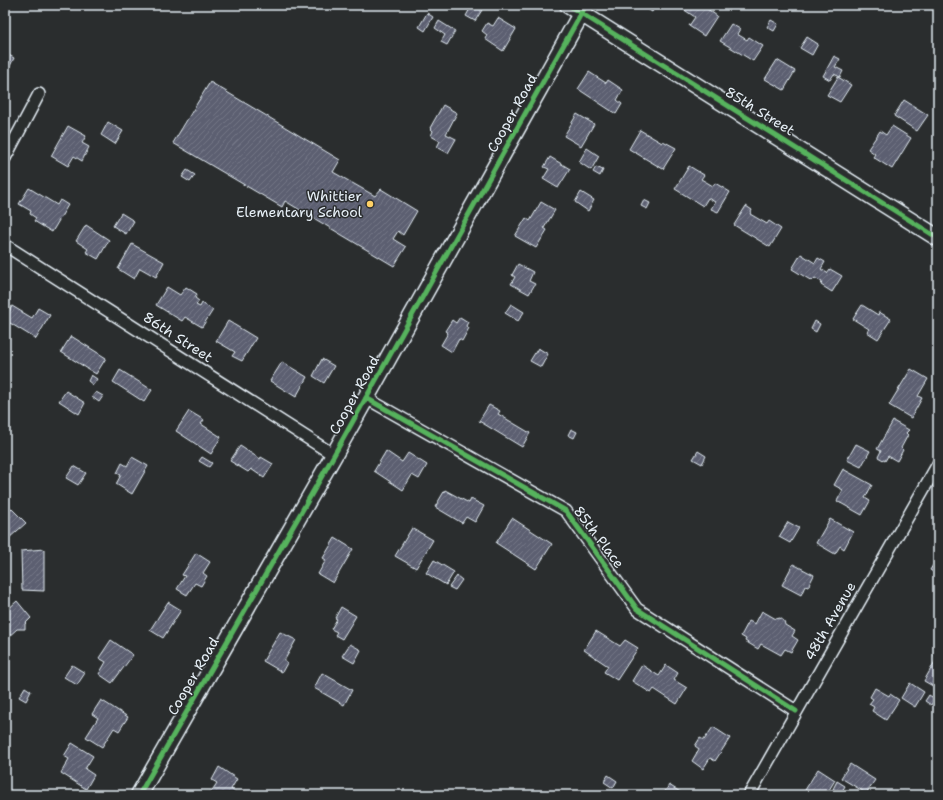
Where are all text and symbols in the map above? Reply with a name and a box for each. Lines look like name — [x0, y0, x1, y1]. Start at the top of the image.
street label: Cooper Road — [483, 70, 541, 156]
street label: 85th Street — [722, 83, 798, 139]
place label: Whittier Elementary School — [236, 187, 363, 221]
marker: Whittier Elementary School — [365, 199, 375, 209]
street label: 86th Street — [140, 308, 216, 366]
street label: Cooper Road — [325, 352, 383, 438]
street label: 85th Place — [570, 502, 628, 572]
street label: 48th Avenue — [800, 578, 860, 664]
street label: Cooper Road — [163, 634, 223, 718]

